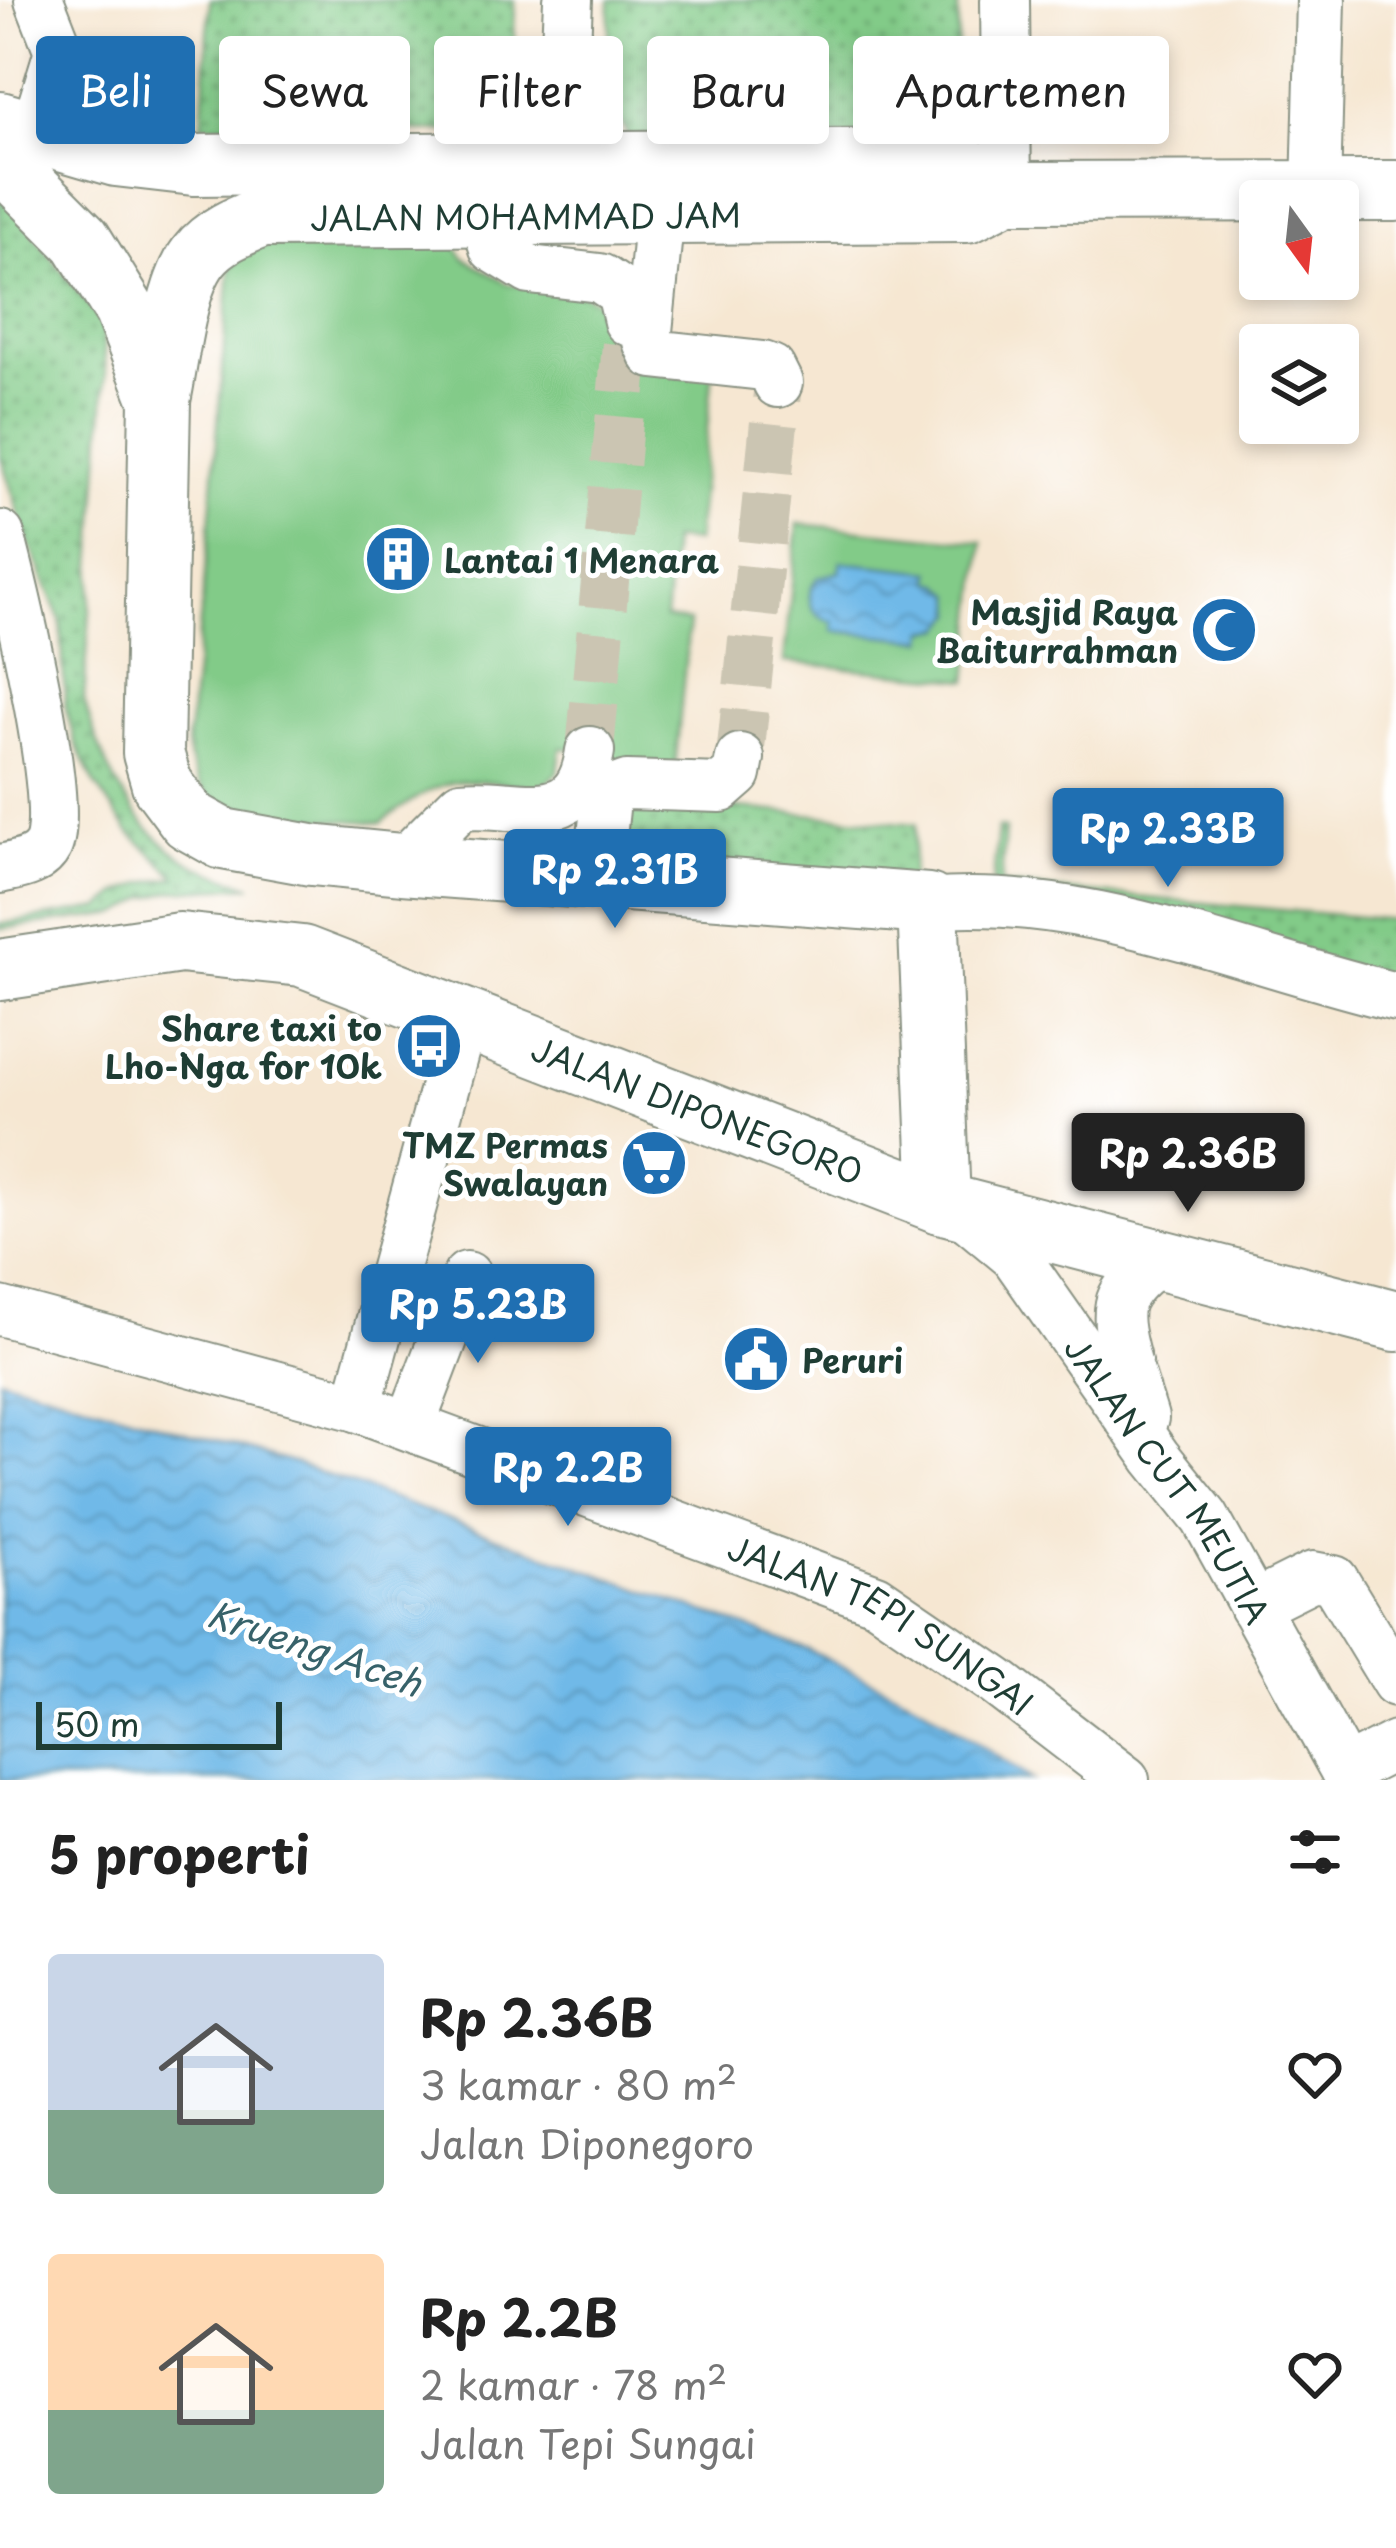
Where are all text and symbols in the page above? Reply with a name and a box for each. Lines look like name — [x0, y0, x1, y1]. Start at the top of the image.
chip: Beli — [36, 36, 195, 144]
chip: Sewa — [219, 36, 410, 144]
chip: Filter — [434, 36, 623, 144]
chip: Baru — [647, 36, 829, 144]
chip: Apartemen — [853, 36, 1169, 144]
north arrow — [1239, 180, 1359, 300]
map controls — [1239, 180, 1359, 444]
street label: JALAN MOHAMMAD JAM — [310, 189, 741, 242]
button: layers — [1239, 324, 1359, 444]
building icon: Lantai 1 Menara — [363, 524, 433, 594]
place label: Lantai 1 Menara — [444, 534, 719, 584]
place label: Masjid Raya Baiturrahman — [936, 586, 1178, 674]
mosque icon: Masjid Raya Baiturrahman — [1189, 595, 1259, 665]
pin: Rp 2.33B — [1044, 788, 1292, 890]
text: Rp 2.33B — [1080, 797, 1256, 856]
pin: Rp 2.31B — [491, 829, 739, 931]
text: Rp 2.31B — [531, 838, 699, 897]
place label: Share taxi to Lho-Nga for 10k — [105, 1002, 382, 1090]
bus stop icon: Share taxi to Lho-Nga for 10k — [394, 1011, 464, 1081]
street label: JALAN DIPONEGORO — [525, 1022, 871, 1196]
pin: Rp 2.36B — [1064, 1113, 1312, 1215]
place label: TMZ Permas Swalayan — [402, 1119, 608, 1207]
text: Rp 2.36B — [1099, 1122, 1277, 1181]
supermarket icon: TMZ Permas Swalayan — [619, 1128, 689, 1198]
pin: Rp 5.23B — [354, 1264, 602, 1366]
text: Rp 5.23B — [388, 1273, 568, 1332]
public building icon: Peruri — [721, 1324, 791, 1394]
street label: JALAN CUT MEUTIA — [1053, 1325, 1284, 1632]
place label: Peruri — [802, 1334, 903, 1384]
pin: Rp 2.2B — [457, 1427, 679, 1529]
text: Rp 2.2B — [492, 1436, 644, 1495]
street label: JALAN TEPI SUNGAI — [721, 1521, 1045, 1727]
water label: Krueng Aceh — [201, 1585, 430, 1709]
scale bar — [36, 1696, 282, 1749]
text: 50 m — [54, 1698, 140, 1748]
text: 5 properti — [48, 1814, 310, 1891]
icon: filters — [1282, 1819, 1348, 1885]
text: Rp 2.36B — [420, 1977, 654, 2054]
icon: home — [144, 2002, 288, 2146]
icon: heart — [1282, 2041, 1348, 2107]
text: 3 kamar · 80 m² — [420, 2054, 737, 2113]
text: Jalan Diponegoro — [420, 2113, 754, 2172]
text: Rp 2.2B — [420, 2277, 618, 2354]
icon: home — [144, 2302, 288, 2446]
icon: heart — [1282, 2341, 1348, 2407]
text: 2 kamar · 78 m² — [420, 2354, 727, 2413]
text: Jalan Tepi Sungai — [420, 2413, 756, 2472]

